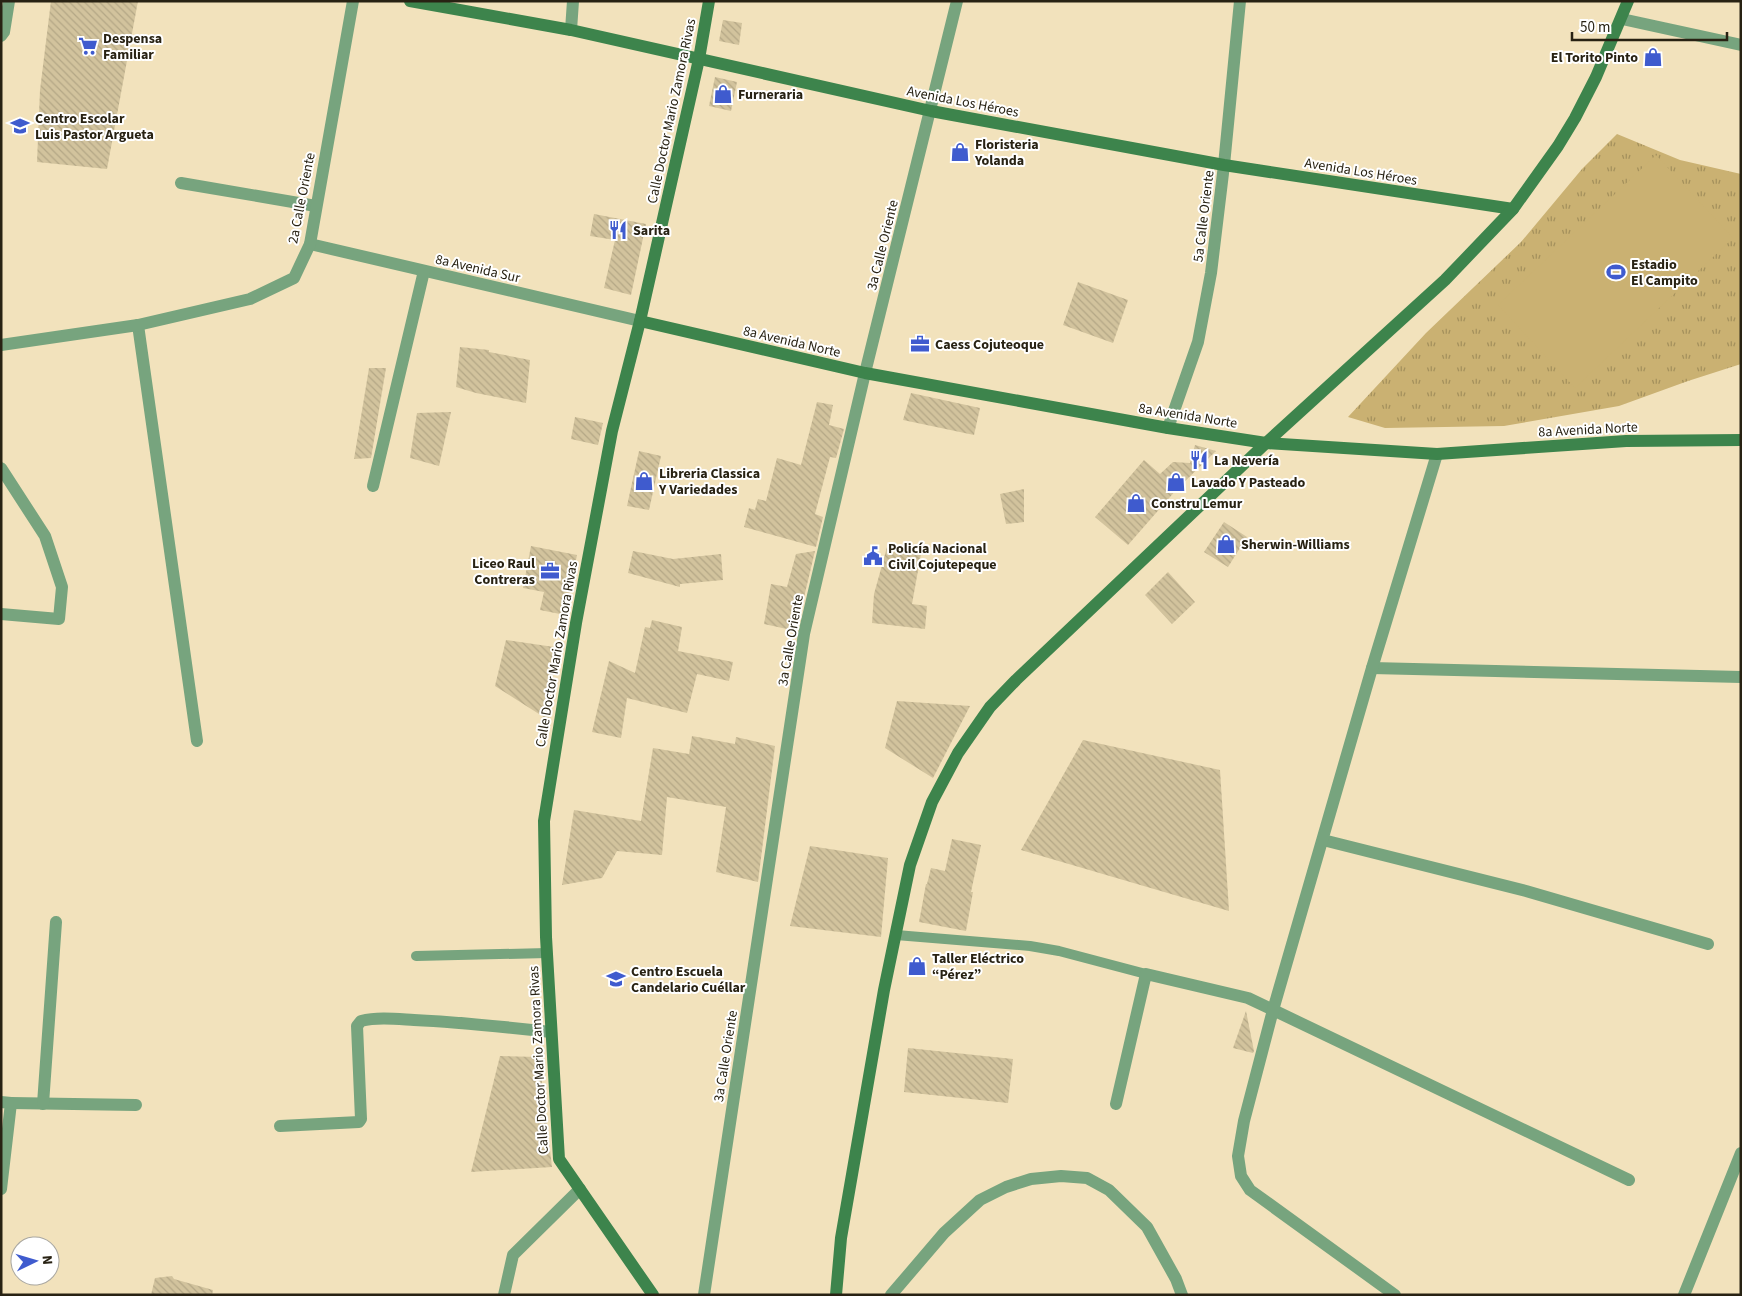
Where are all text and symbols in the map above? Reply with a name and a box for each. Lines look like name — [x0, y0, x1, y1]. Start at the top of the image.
scale bar — [1572, 10, 1727, 42]
street label: Calle Doctor Mario Zamora Rivas — [643, 17, 701, 206]
text: 50 m — [1580, 17, 1610, 38]
place label: Despensa Familiar — [103, 29, 162, 65]
supermarket icon: Despensa Familiar — [77, 35, 99, 57]
shop icon: El Torito Pinto — [1642, 46, 1664, 68]
place label: El Torito Pinto — [1551, 48, 1638, 68]
street label: Avenida Los Héroes — [905, 81, 1021, 123]
shop icon: Furneraria — [712, 83, 734, 105]
place label: Furneraria — [738, 85, 803, 105]
place label: Centro Escolar Luis Pastor Argueta — [35, 109, 154, 145]
school or university icon: Centro Escolar Luis Pastor Argueta — [9, 115, 31, 137]
place label: Floristeria Yolanda — [974, 135, 1039, 171]
shop icon: Floristeria Yolanda — [949, 141, 971, 163]
street label: 2a Calle Oriente — [283, 151, 321, 245]
street label: Avenida Los Héroes — [1303, 153, 1419, 191]
street label: 5a Calle Oriente — [1188, 169, 1220, 263]
street label: 3a Calle Oriente — [862, 198, 904, 293]
restaurant icon: Sarita — [607, 219, 629, 241]
place label: Sarita — [633, 221, 670, 241]
street label: 8a Avenida Sur — [433, 250, 522, 288]
place label: Estadio El Campito — [1631, 255, 1698, 291]
sports icon: Estadio El Campito — [1605, 261, 1627, 283]
street label: 8a Avenida Norte — [741, 321, 843, 363]
office icon: Caess Cojuteoque — [909, 333, 931, 355]
place label: Caess Cojuteoque — [935, 335, 1044, 355]
street label: 8a Avenida Norte — [1137, 398, 1239, 434]
street label: 8a Avenida Norte — [1538, 417, 1638, 443]
restaurant icon: La Nevería — [1188, 449, 1210, 471]
place label: La Nevería — [1214, 451, 1279, 471]
place label: Libreria Classica Y Variedades — [658, 464, 760, 500]
shop icon: Libreria Classica Y Variedades — [633, 470, 655, 492]
shop icon: Lavado Y Pasteado — [1165, 471, 1187, 493]
place label: Lavado Y Pasteado — [1191, 473, 1306, 493]
shop icon: Constru Lemur — [1125, 492, 1147, 514]
place label: Constru Lemur — [1151, 494, 1243, 514]
shop icon: Sherwin-Williams — [1215, 533, 1237, 555]
place label: Sherwin-Williams — [1241, 535, 1350, 555]
place label: Policía Nacional Civil Cojutepeque — [888, 539, 997, 575]
public building icon: Policía Nacional Civil Cojutepeque — [862, 545, 884, 567]
place label: Liceo Raul Contreras — [472, 554, 535, 590]
street label: Calle Doctor Mario Zamora Rivas — [531, 559, 583, 749]
office icon: Liceo Raul Contreras — [539, 560, 561, 582]
street label: 3a Calle Oriente — [773, 593, 809, 687]
place label: Taller Eléctrico “Pérez” — [932, 949, 1024, 985]
shop icon: Taller Eléctrico “Pérez” — [906, 955, 928, 977]
place label: Centro Escuela Candelario Cuéllar — [631, 962, 746, 998]
street label: Calle Doctor Mario Zamora Rivas — [524, 965, 554, 1155]
school or university icon: Centro Escuela Candelario Cuéllar — [605, 968, 627, 990]
street label: 3a Calle Oriente — [709, 1009, 743, 1103]
north arrow — [10, 1236, 60, 1286]
text: N — [37, 1254, 57, 1265]

